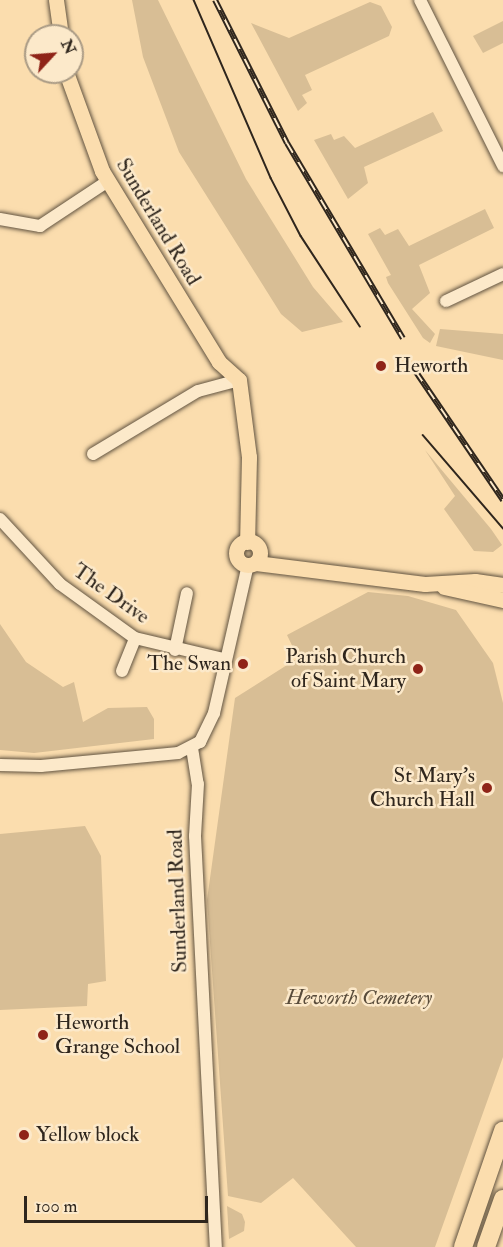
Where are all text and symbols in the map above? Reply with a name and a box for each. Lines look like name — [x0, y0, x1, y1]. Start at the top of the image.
north arrow — [24, 24, 84, 84]
text: N — [56, 36, 81, 58]
street label: Sunderland Road — [110, 154, 206, 290]
place label: Heworth — [394, 353, 468, 379]
marker: Heworth — [372, 357, 390, 375]
street label: The Drive — [68, 558, 154, 630]
place label: Parish Church of Saint Mary — [285, 644, 406, 694]
place label: The Swan — [147, 651, 231, 677]
marker: The Swan — [236, 657, 250, 671]
marker: Parish Church of Saint Mary — [411, 662, 425, 676]
place label: St Mary's Church Hall — [370, 763, 475, 813]
marker: St Mary's Church Hall — [480, 781, 494, 795]
street label: Sunderland Road — [163, 829, 193, 973]
park label: Heworth Cemetery — [286, 985, 432, 1011]
place label: Heworth Grange School — [55, 1010, 180, 1060]
marker: Heworth Grange School — [36, 1028, 50, 1042]
place label: Yellow block — [36, 1122, 139, 1148]
marker: Yellow block — [17, 1128, 31, 1142]
scale bar — [27, 1184, 212, 1222]
text: 100 m — [35, 1195, 78, 1218]

